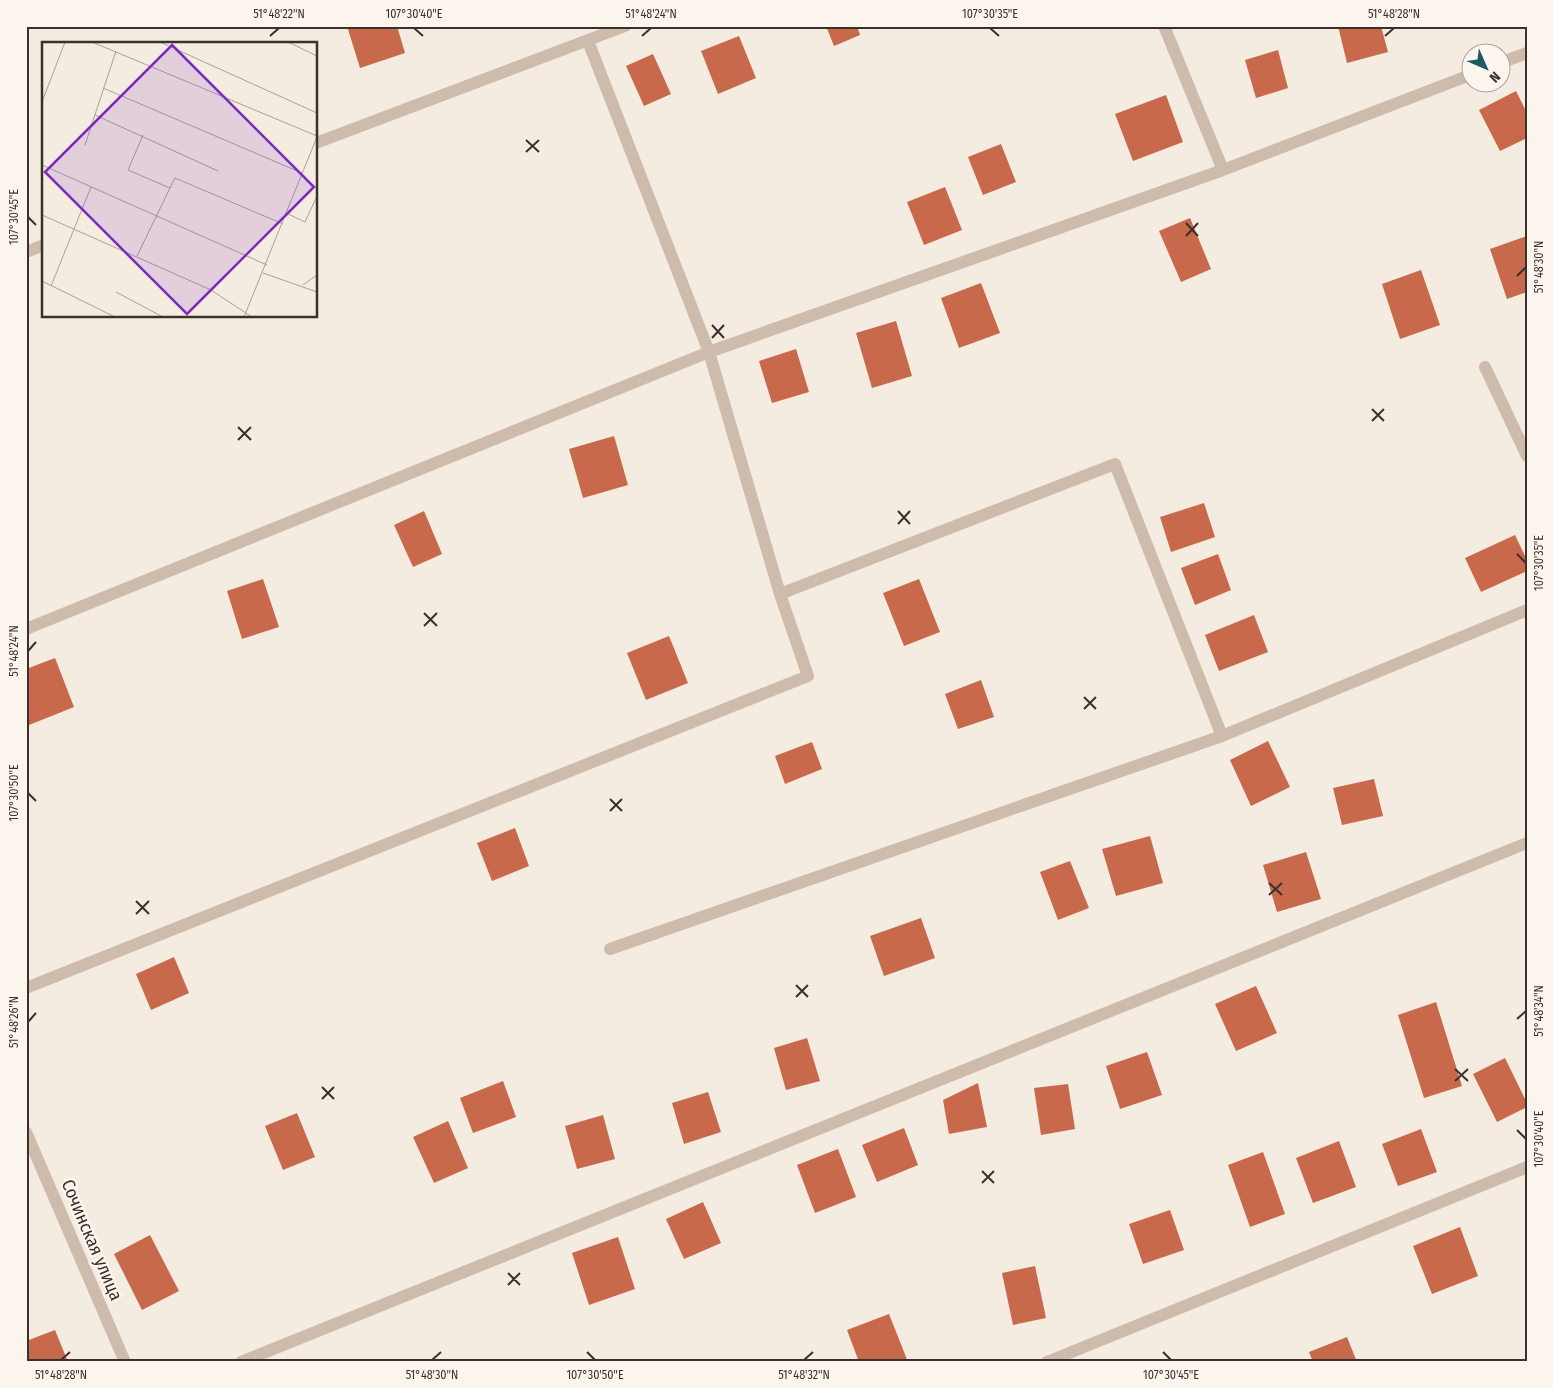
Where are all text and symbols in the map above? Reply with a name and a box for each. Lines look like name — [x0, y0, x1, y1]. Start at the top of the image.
text: 51°48'22"N — [253, 7, 305, 21]
text: 107°30'40"E — [386, 7, 443, 21]
text: 51°48'24"N — [625, 7, 677, 21]
text: 107°30'35"E — [962, 7, 1018, 21]
text: 51°48'28"N — [1368, 7, 1420, 21]
inset map — [42, 42, 318, 318]
north arrow — [1460, 42, 1510, 92]
text: N — [1486, 68, 1504, 86]
text: 107°30'45"E — [7, 189, 21, 245]
text: 51°48'30"N — [1532, 241, 1546, 293]
text: 107°30'35"E — [1532, 535, 1546, 591]
text: 51°48'24"N — [7, 625, 21, 677]
text: 107°30'50"E — [7, 764, 21, 822]
text: 51°48'34"N — [1532, 985, 1546, 1037]
text: 51°48'26"N — [7, 996, 21, 1048]
text: 107°30'40"E — [1532, 1110, 1546, 1167]
street label: Сочинская улица — [57, 1176, 127, 1304]
text: 51°48'28"N — [35, 1368, 87, 1382]
text: 51°48'30"N — [406, 1368, 458, 1382]
text: 107°30'50"E — [566, 1368, 624, 1382]
text: 51°48'32"N — [778, 1368, 830, 1382]
text: 107°30'45"E — [1143, 1368, 1199, 1382]

